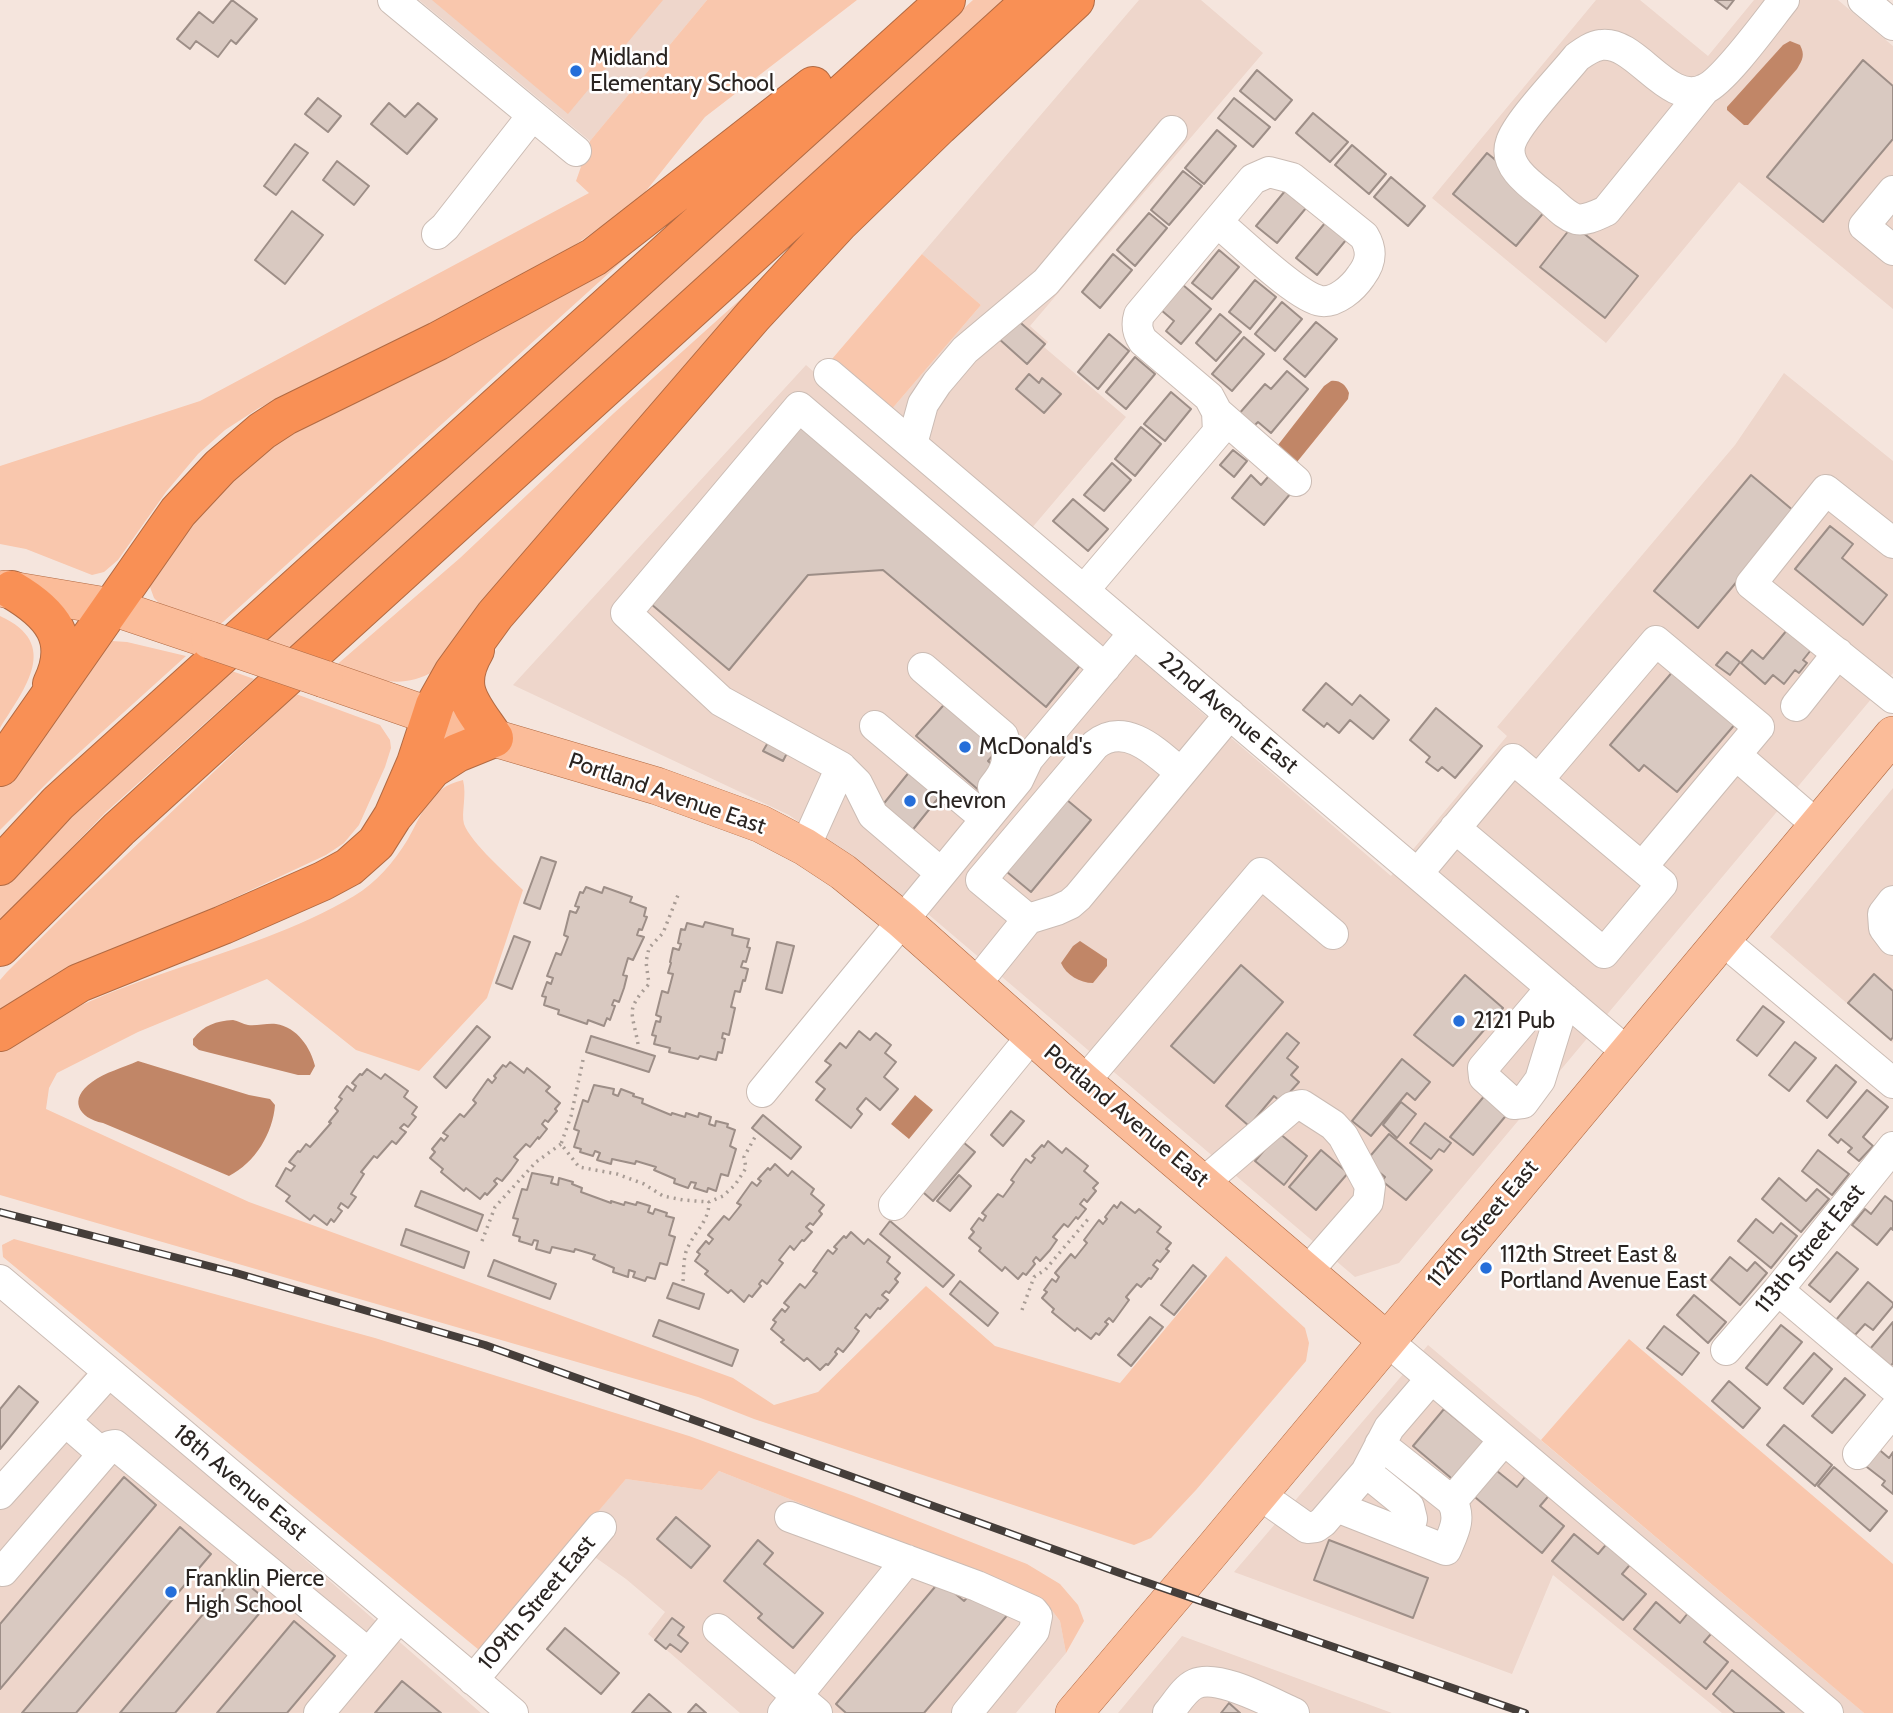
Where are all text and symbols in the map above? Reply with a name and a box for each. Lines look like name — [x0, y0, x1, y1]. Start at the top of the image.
place label: Midland Elementary School — [590, 44, 774, 98]
marker: Midland Elementary School — [568, 63, 584, 79]
street label: 22nd Avenue East — [1152, 646, 1304, 780]
place label: McDonald's — [979, 733, 1092, 761]
marker: McDonald's — [957, 739, 973, 755]
street label: Portland Avenue East — [565, 747, 769, 841]
place label: Chevron — [924, 787, 1006, 815]
marker: Chevron — [902, 793, 918, 809]
place label: 2121 Pub — [1473, 1007, 1555, 1035]
marker: 2121 Pub — [1451, 1013, 1467, 1029]
street label: Portland Avenue East — [1038, 1039, 1214, 1193]
street label: 112th Street East — [1422, 1155, 1544, 1293]
street label: 113th Street East — [1750, 1179, 1870, 1319]
place label: 112th Street East & Portland Avenue East — [1500, 1241, 1707, 1295]
marker: 112th Street East & Portland Avenue East — [1478, 1260, 1494, 1276]
street label: 18th Avenue East — [168, 1419, 312, 1547]
street label: 109th Street East — [473, 1530, 601, 1676]
place label: Franklin Pierce High School — [185, 1565, 324, 1619]
marker: Franklin Pierce High School — [163, 1584, 179, 1600]

